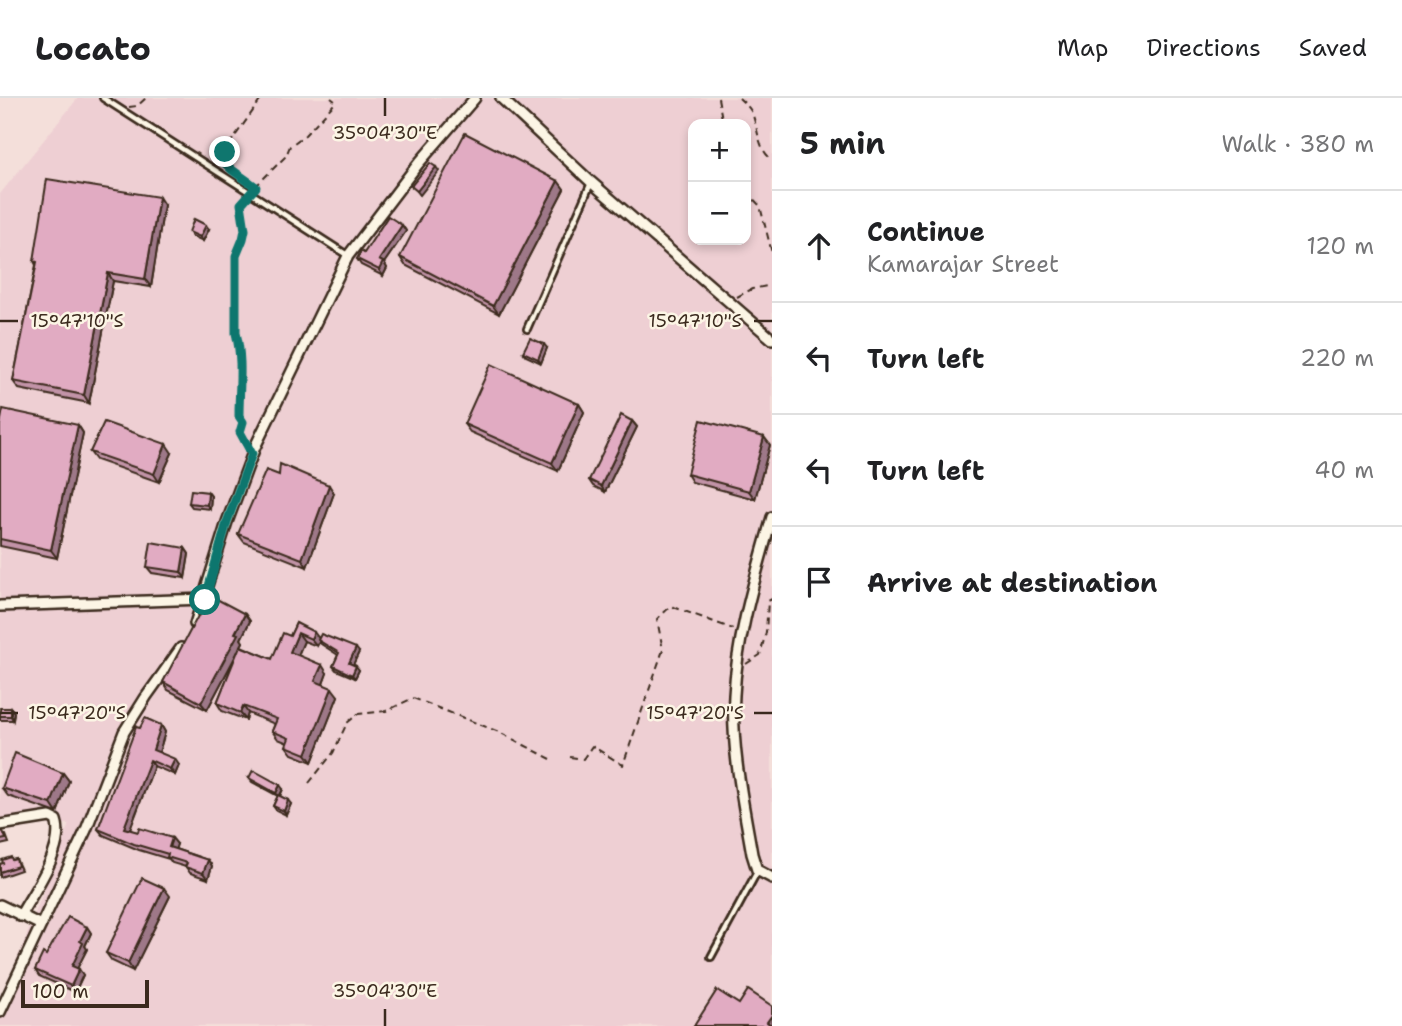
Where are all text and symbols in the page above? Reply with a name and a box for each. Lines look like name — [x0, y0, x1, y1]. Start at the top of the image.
text: Locato — [35, 26, 151, 71]
text: Map — [1057, 32, 1108, 64]
text: Directions — [1146, 32, 1261, 64]
text: Saved — [1299, 32, 1367, 64]
map controls — [688, 119, 751, 245]
button: + — [688, 119, 751, 182]
text: 35°04'30"E — [333, 121, 437, 145]
text: 5 min — [800, 123, 885, 164]
text: Walk · 380 m — [1221, 129, 1374, 159]
route end — [209, 136, 240, 167]
button: − — [688, 182, 751, 245]
text: Continue — [867, 214, 985, 249]
icon: ahead — [800, 227, 838, 265]
text: 120 m — [1306, 231, 1374, 261]
text: Kamarajar Street — [867, 249, 1059, 279]
text: 15°47'10"S — [31, 309, 123, 333]
text: 15°47'10"S — [649, 309, 741, 333]
icon: left — [800, 339, 838, 377]
text: Turn left — [867, 341, 984, 376]
text: 220 m — [1300, 343, 1374, 373]
icon: left — [800, 451, 838, 489]
text: Turn left — [867, 453, 984, 488]
text: 40 m — [1314, 455, 1374, 485]
icon: arrive — [800, 563, 838, 601]
text: Arrive at destination — [867, 565, 1157, 600]
route start — [189, 584, 220, 615]
text: 15°47'20"S — [28, 701, 126, 725]
text: 15°47'20"S — [646, 701, 744, 725]
scale bar — [21, 977, 149, 1009]
text: 100 m — [32, 979, 89, 1004]
text: 35°04'30"E — [333, 979, 437, 1003]

